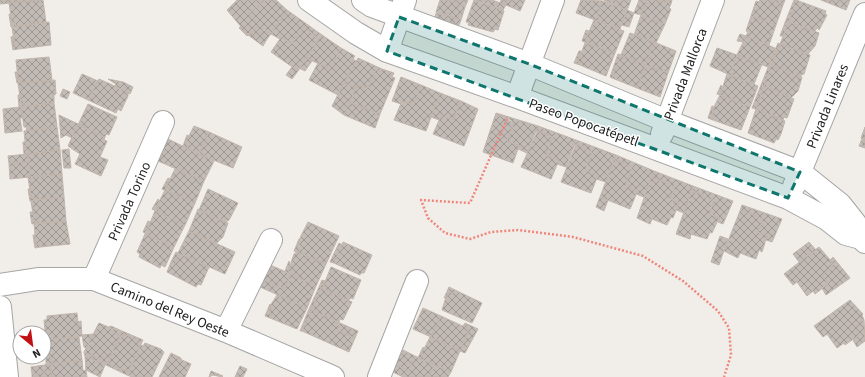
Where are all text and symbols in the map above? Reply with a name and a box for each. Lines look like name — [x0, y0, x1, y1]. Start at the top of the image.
street label: Privada Mallorca — [659, 25, 713, 123]
street label: Privada Linares — [802, 61, 854, 152]
street label: Paseo Popocatépetl — [526, 94, 642, 152]
street label: Privada Torino — [104, 159, 156, 244]
street label: Camino del Rey Oeste — [107, 277, 232, 343]
north arrow — [12, 325, 52, 365]
text: N — [30, 345, 43, 362]

